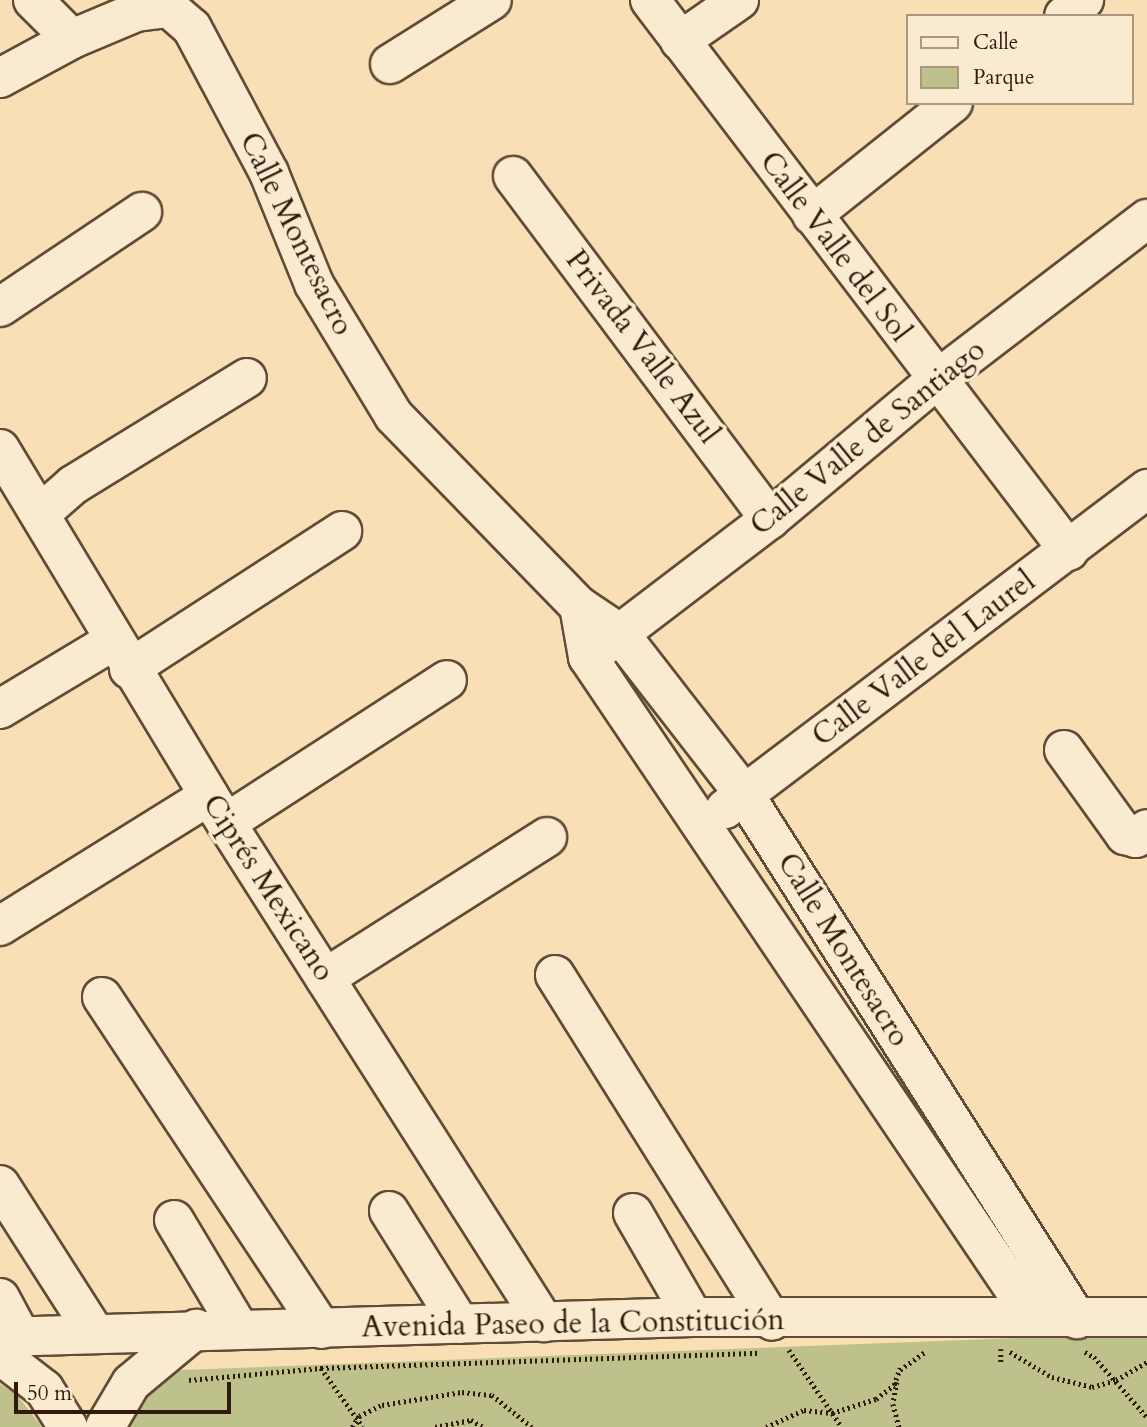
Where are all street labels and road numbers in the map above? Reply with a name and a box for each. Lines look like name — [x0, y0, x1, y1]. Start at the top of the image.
street label: Calle Montesacro — [231, 127, 361, 341]
street label: Calle Valle del Sol — [752, 145, 918, 349]
street label: Privada Valle Azul — [558, 243, 726, 451]
street label: Calle Valle de Santiago — [743, 332, 993, 544]
street label: Calle Valle del Laurel — [805, 563, 1043, 755]
street label: Ciprés Mexicano — [194, 788, 342, 988]
street label: Calle Montesacro — [769, 847, 917, 1053]
street label: Avenida Paseo de la Constitución — [361, 1302, 785, 1346]

